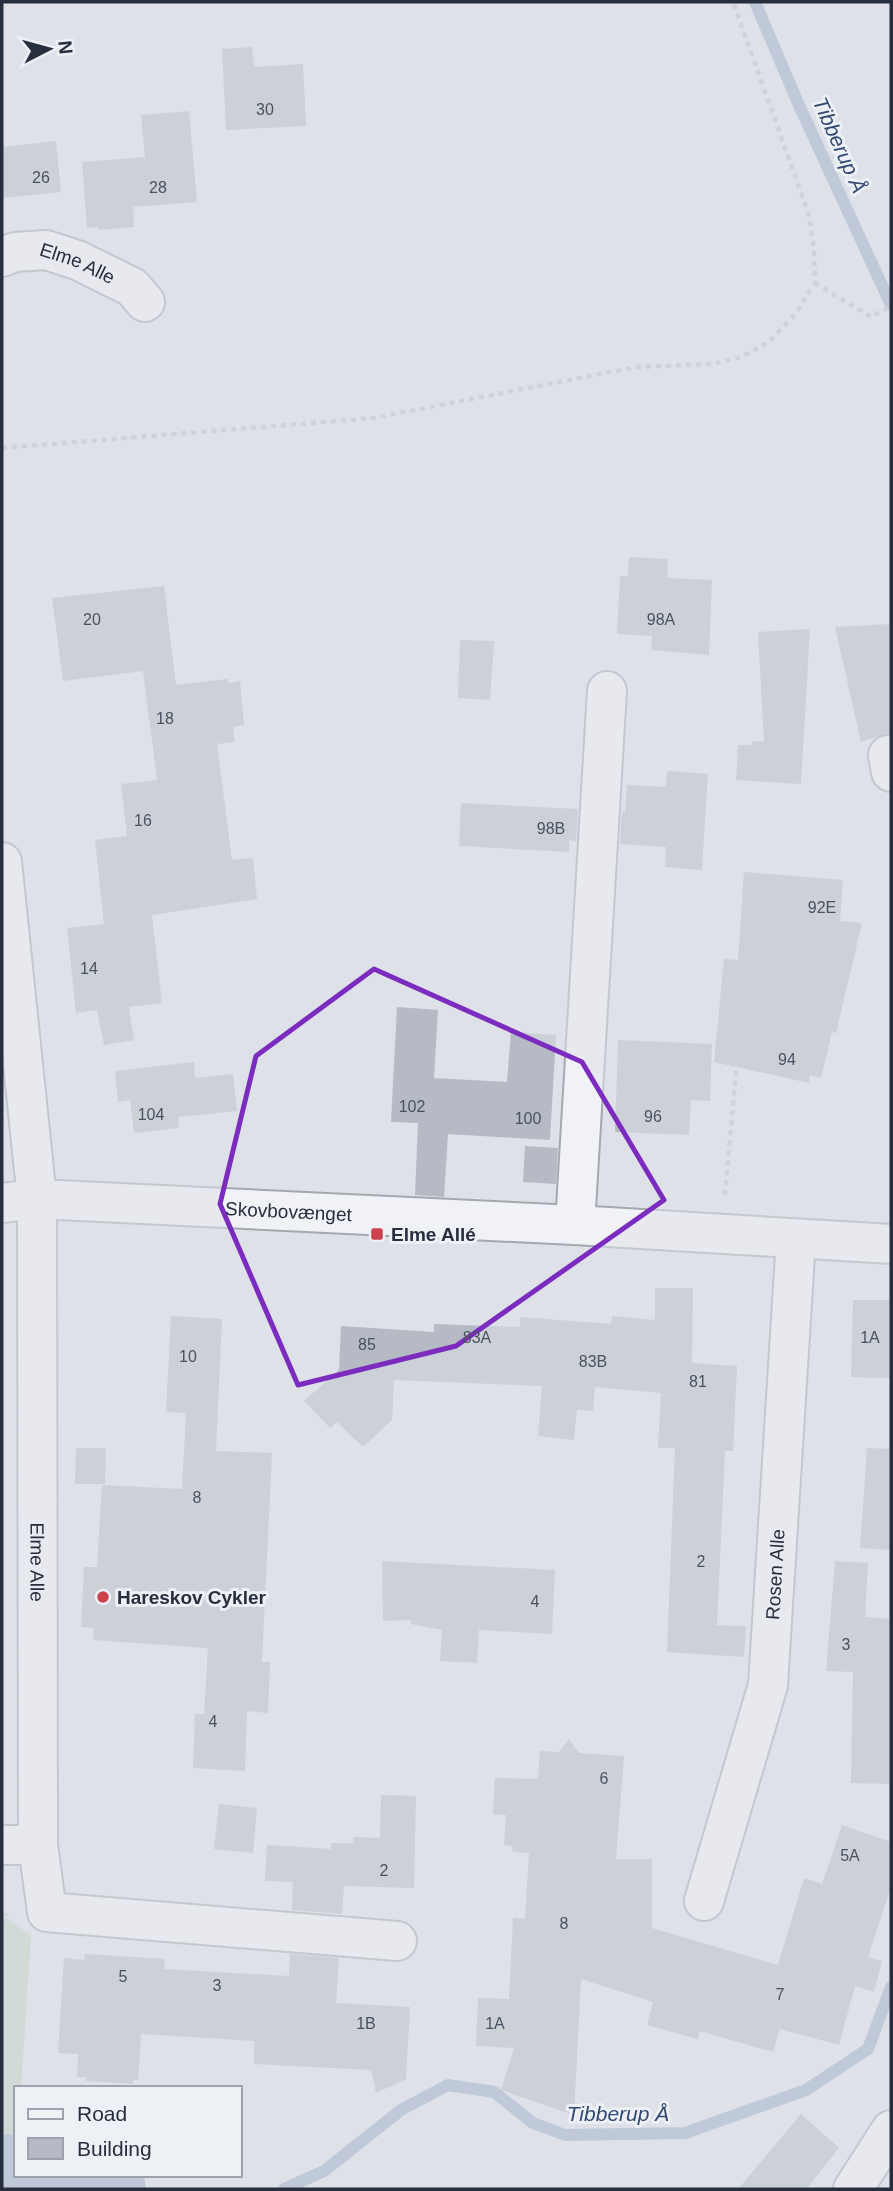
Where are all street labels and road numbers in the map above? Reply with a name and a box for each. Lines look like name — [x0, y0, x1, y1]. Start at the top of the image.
street label: Elme Alle — [37, 238, 119, 288]
street label: Skovbovænget — [225, 1198, 353, 1225]
street label: Elme Alle — [27, 1523, 48, 1602]
street label: Rosen Alle — [762, 1528, 788, 1621]

